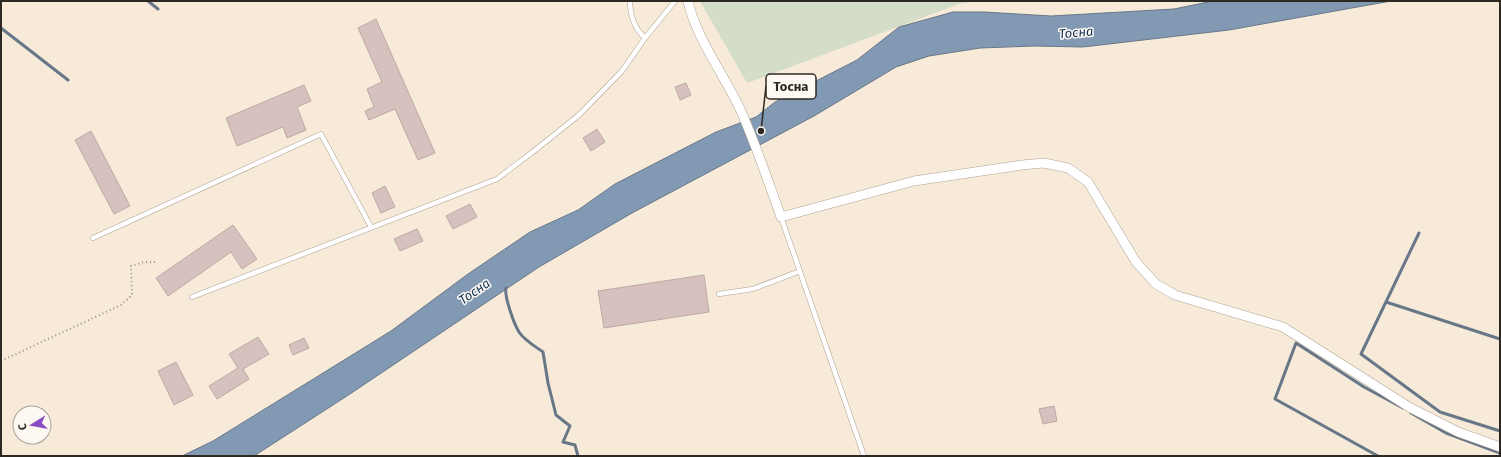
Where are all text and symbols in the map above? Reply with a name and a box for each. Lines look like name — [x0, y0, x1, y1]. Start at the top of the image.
water label: Тосна — [1058, 24, 1094, 41]
callout: Тосна — [766, 74, 816, 99]
text: Тосна — [774, 79, 808, 94]
water label: Тосна — [456, 275, 493, 307]
north arrow — [12, 405, 52, 445]
text: С — [16, 422, 30, 431]

